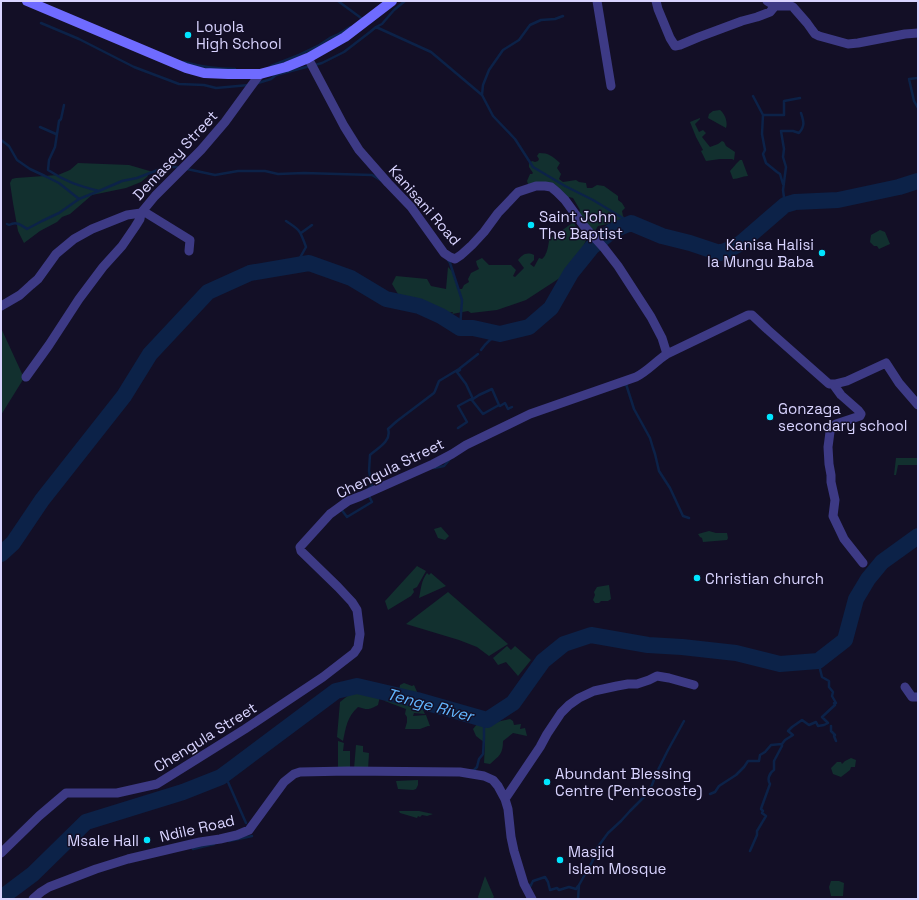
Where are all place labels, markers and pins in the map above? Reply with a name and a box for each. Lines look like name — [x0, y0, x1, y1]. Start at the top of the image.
place label: Loyola High School — [196, 17, 282, 53]
marker: Loyola High School — [183, 30, 193, 40]
place label: Saint John The Baptist — [539, 207, 623, 243]
marker: Saint John The Baptist — [526, 220, 536, 230]
place label: Kanisa Halisi la Mungu Baba — [707, 235, 814, 271]
marker: Kanisa Halisi la Mungu Baba — [817, 248, 827, 258]
place label: Gonzaga secondary school — [778, 399, 907, 435]
marker: Gonzaga secondary school — [765, 412, 775, 422]
place label: Christian church — [705, 569, 824, 588]
marker: Christian church — [692, 573, 702, 583]
place label: Abundant Blessing Centre (Pentecoste) — [555, 764, 702, 801]
marker: Abundant Blessing Centre (Pentecoste) — [542, 777, 552, 787]
place label: Msale Hall — [67, 831, 139, 850]
marker: Msale Hall — [142, 835, 152, 845]
place label: Masjid Islam Mosque — [568, 842, 667, 878]
marker: Masjid Islam Mosque — [555, 855, 565, 865]

